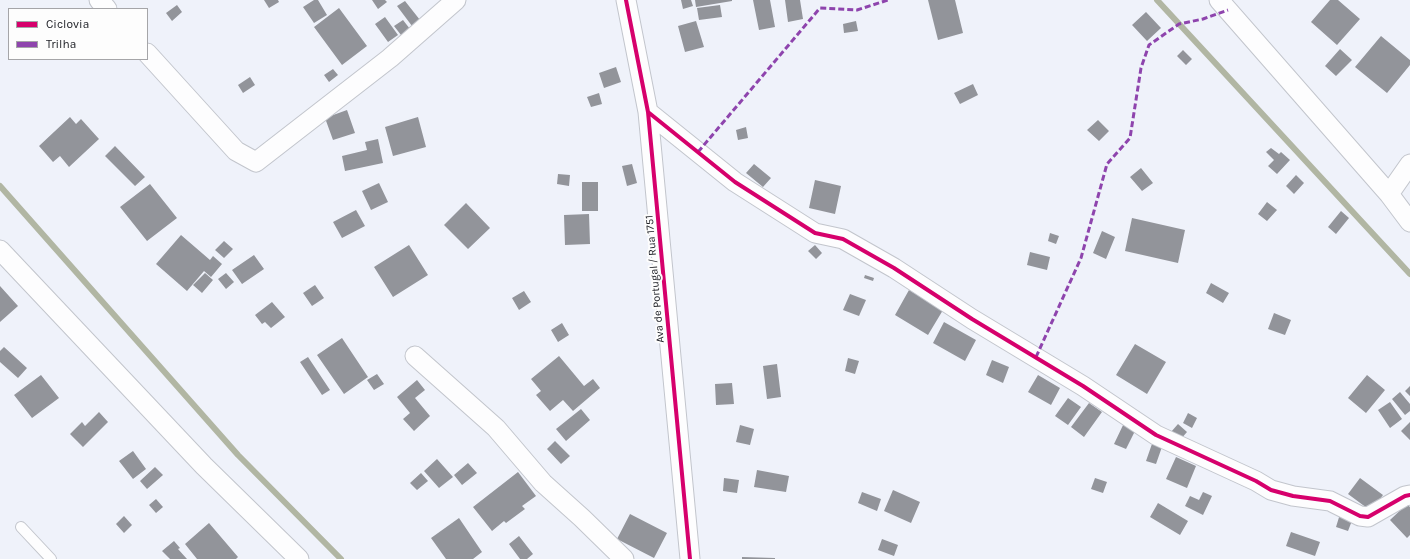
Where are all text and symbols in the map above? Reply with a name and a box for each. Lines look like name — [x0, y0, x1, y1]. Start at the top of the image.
legend — [8, 8, 148, 60]
text: Ciclovia — [46, 17, 89, 31]
text: Trilha — [46, 37, 76, 51]
street label: Ava de Portugal / Rua 1751 — [643, 215, 667, 343]

